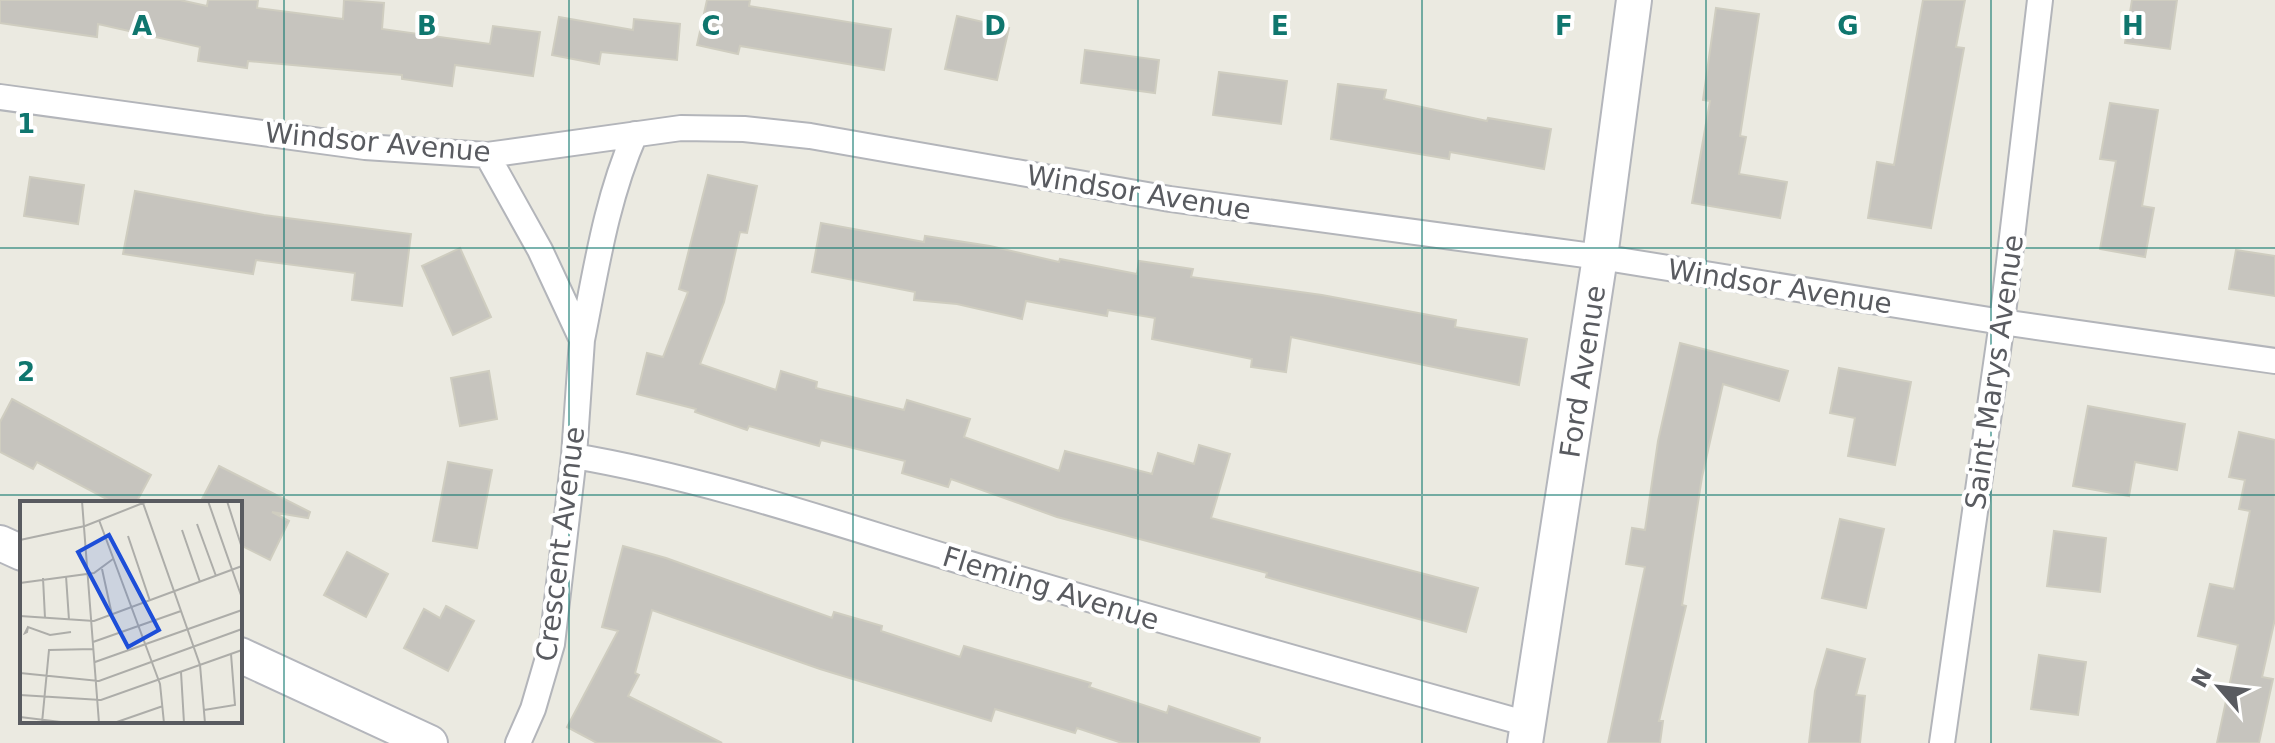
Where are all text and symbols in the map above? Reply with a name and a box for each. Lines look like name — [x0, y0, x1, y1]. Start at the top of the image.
text: A — [132, 11, 152, 41]
text: B — [417, 11, 437, 41]
text: C — [701, 11, 721, 41]
text: D — [984, 11, 1006, 41]
text: E — [1271, 11, 1289, 41]
text: F — [1555, 11, 1573, 41]
text: G — [1837, 11, 1859, 41]
text: H — [2122, 11, 2144, 41]
text: 1 — [17, 109, 35, 139]
street label: Windsor Avenue — [264, 116, 492, 169]
street label: Windsor Avenue — [1024, 158, 1253, 227]
street label: Saint Marys Avenue — [1959, 232, 2030, 512]
street label: Windsor Avenue — [1665, 252, 1894, 321]
street label: Ford Avenue — [1553, 283, 1612, 460]
text: 2 — [17, 357, 35, 387]
street label: Crescent Avenue — [530, 425, 591, 663]
inset map — [20, 501, 242, 723]
street label: Fleming Avenue — [939, 540, 1163, 637]
north arrow — [2179, 647, 2259, 727]
text: N — [2186, 664, 2217, 692]

